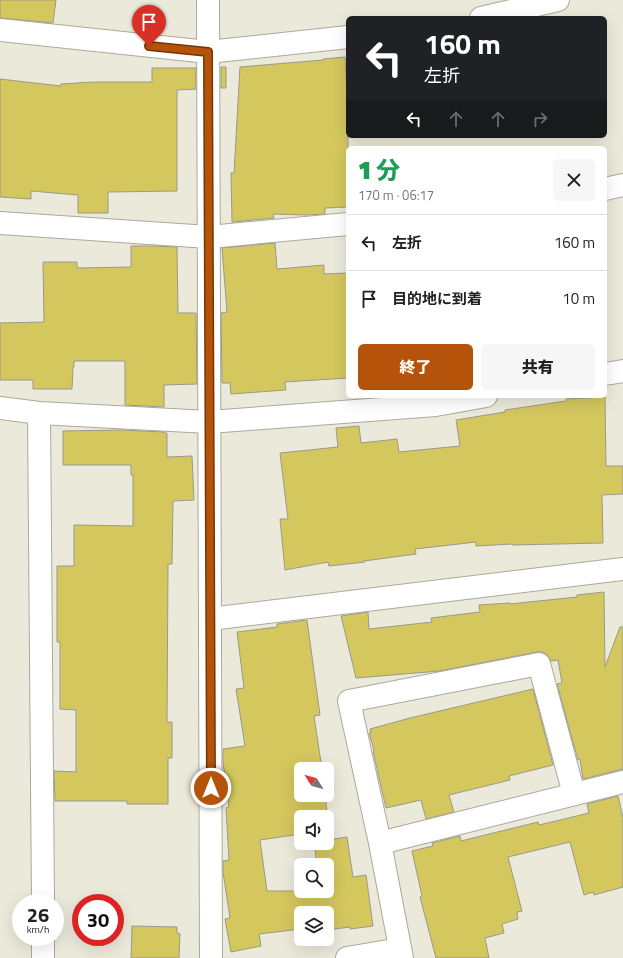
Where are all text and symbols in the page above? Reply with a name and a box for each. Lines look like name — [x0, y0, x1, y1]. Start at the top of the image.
pin — [132, 5, 166, 46]
icon: arrive — [138, 11, 160, 33]
text: 160 m — [424, 22, 501, 65]
icon: left — [358, 32, 410, 84]
text: 左折 — [424, 62, 460, 89]
icon: left — [403, 108, 425, 130]
icon: ahead — [445, 108, 467, 130]
icon: ahead — [487, 108, 509, 130]
icon: right — [529, 108, 551, 130]
text: 1 分 — [358, 152, 400, 188]
button: close — [553, 159, 595, 201]
text: 170 m · 06:17 — [358, 185, 434, 205]
text: 左折 — [392, 231, 422, 254]
text: 160 m — [554, 231, 595, 254]
icon: left — [358, 232, 380, 254]
text: 目的地に到着 — [392, 287, 482, 310]
text: 10 m — [562, 287, 595, 310]
icon: arrive — [358, 288, 380, 310]
button: 終了 — [358, 344, 473, 390]
button: 共有 — [481, 344, 595, 390]
north arrow — [294, 762, 334, 802]
map controls — [294, 762, 334, 946]
position arrow — [190, 767, 232, 809]
button: sound — [294, 810, 334, 850]
button: search — [294, 858, 334, 898]
speed limit sign: 30 — [72, 894, 124, 946]
text: 26 — [27, 899, 49, 930]
button: layers — [294, 906, 334, 946]
text: km/h — [27, 922, 49, 937]

